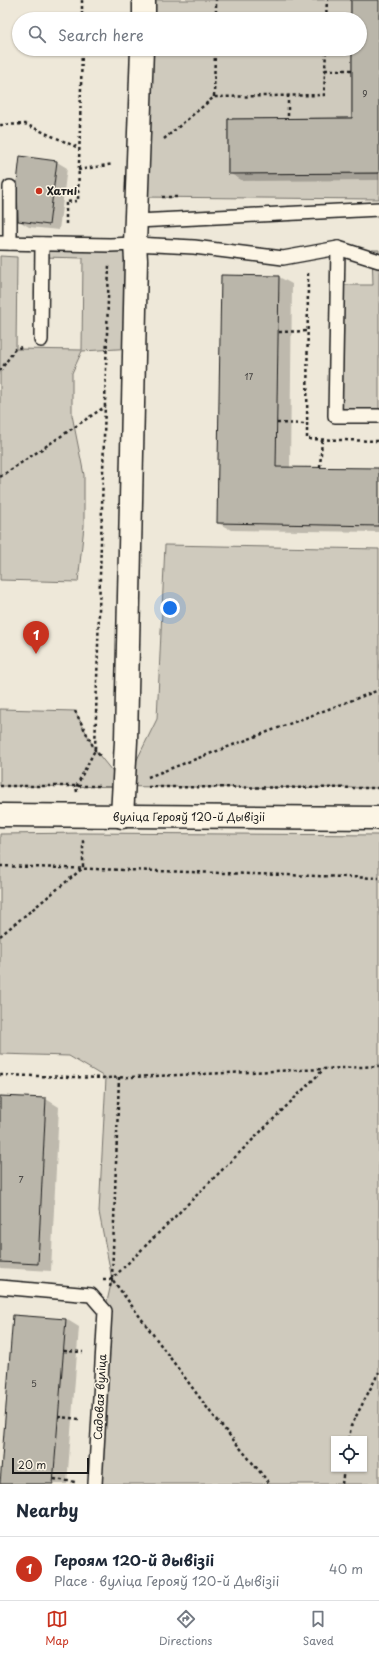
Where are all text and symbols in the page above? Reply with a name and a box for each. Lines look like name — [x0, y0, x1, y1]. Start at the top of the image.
search box — [12, 12, 367, 56]
icon: search — [26, 23, 48, 45]
text: Search here — [58, 23, 144, 46]
house number: 9 — [362, 86, 368, 100]
place label: Хатні — [47, 182, 78, 199]
marker: Хатні — [34, 186, 44, 196]
house number: 17 — [245, 369, 254, 383]
your location — [160, 598, 180, 618]
pin: 1 — [23, 621, 49, 654]
street label: вуліца Герояў 120-й Дывізіі — [113, 808, 265, 825]
house number: 7 — [18, 1172, 24, 1186]
street label: Садовая вуліца — [89, 1353, 110, 1440]
house number: 5 — [31, 1376, 37, 1390]
map controls — [331, 1436, 367, 1472]
button: locate — [331, 1436, 367, 1472]
scale bar — [12, 1456, 89, 1475]
text: 20 m — [18, 1456, 46, 1473]
text: Nearby — [16, 1497, 78, 1523]
text: Героям 120-й дывізіі — [54, 1548, 214, 1571]
text: 1 — [26, 1559, 32, 1578]
text: 40 m — [329, 1559, 363, 1578]
text: Place · вуліца Герояў 120-й Дывізіі — [54, 1571, 279, 1590]
tab: Map — [45, 1608, 69, 1649]
tab: Directions — [159, 1608, 212, 1649]
tab: Saved — [303, 1608, 334, 1649]

